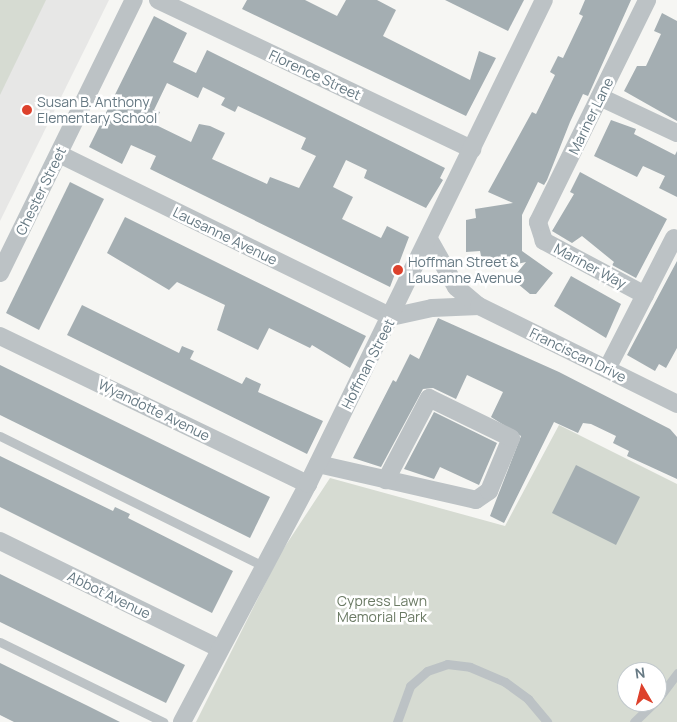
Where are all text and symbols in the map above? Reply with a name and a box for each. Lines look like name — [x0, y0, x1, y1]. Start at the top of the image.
street label: Florence Street — [266, 46, 364, 104]
street label: Mariner Lane — [565, 75, 617, 157]
place label: Susan B. Anthony Elementary School — [37, 94, 157, 126]
marker: Susan B. Anthony Elementary School — [21, 104, 33, 116]
street label: Chester Street — [12, 144, 70, 238]
street label: Lausanne Avenue — [170, 203, 280, 269]
street label: Mariner Way — [551, 240, 629, 292]
place label: Hoffman Street & Lausanne Avenue — [408, 254, 522, 286]
marker: Hoffman Street & Lausanne Avenue — [392, 264, 404, 276]
street label: Hoffman Street — [338, 316, 398, 412]
street label: Franciscan Drive — [527, 324, 629, 386]
street label: Wyandotte Avenue — [95, 376, 213, 444]
street label: Abbot Avenue — [65, 568, 153, 622]
park label: Cypress Lawn Memorial Park — [337, 593, 427, 626]
north arrow — [617, 662, 667, 712]
text: N — [634, 663, 646, 683]

